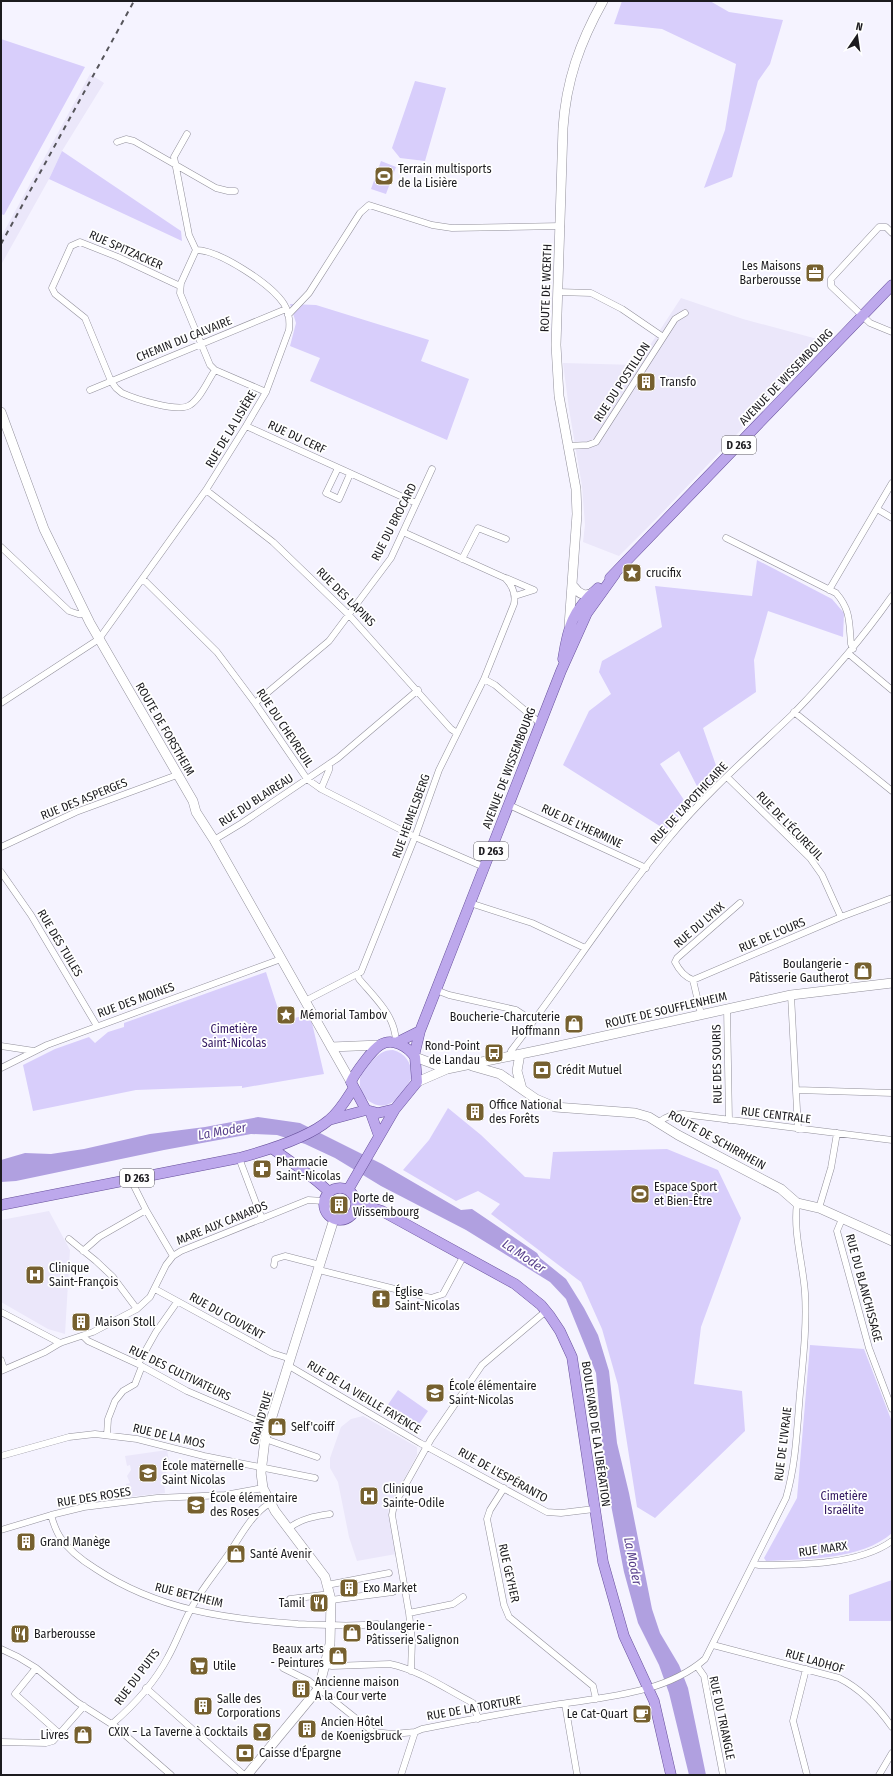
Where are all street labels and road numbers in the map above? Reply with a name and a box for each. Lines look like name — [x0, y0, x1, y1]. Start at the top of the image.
street label: RUE SPITZACKER — [87, 228, 165, 273]
street label: ROUTE DE WŒRTH — [537, 244, 555, 332]
street label: CHEMIN DU CALVAIRE — [134, 313, 234, 365]
street label: AVENUE DE WISSEMBOURG — [736, 326, 836, 428]
street label: RUE DU POSTILLON — [591, 340, 653, 424]
street label: RUE DE LA LISIÈRE — [202, 387, 260, 470]
street label: RUE DU CERF — [266, 417, 329, 457]
road number: D 263 — [722, 436, 756, 454]
street label: RUE DU BROCARD — [368, 481, 420, 563]
street label: RUE DES LAPINS — [314, 565, 378, 629]
street label: ROUTE DE FORSTHEIM — [133, 680, 197, 778]
street label: RUE DU CHEVREUIL — [254, 686, 317, 770]
street label: AVENUE DE WISSEMBOURG — [479, 705, 539, 831]
street label: RUE DE L'APOTHICAIRE — [647, 759, 731, 847]
street label: RUE DU BLAIREAU — [216, 771, 296, 829]
street label: RUE HEIMELSBERG — [389, 772, 433, 860]
street label: RUE DES ASPERGES — [39, 775, 129, 823]
street label: RUE DE L'ÉCUREUIL — [754, 788, 828, 864]
street label: RUE DE L'HERMINE — [539, 801, 625, 851]
road number: D 263 — [474, 842, 508, 860]
street label: RUE DU LYNX — [671, 899, 727, 951]
street label: RUE DES TUILES — [34, 907, 86, 979]
street label: RUE DE L'OURS — [737, 915, 807, 955]
street label: RUE DES MOINES — [96, 980, 177, 1020]
street label: ROUTE DE SOUFFLENHEIM — [604, 989, 728, 1031]
street label: RUE DES SOURIS — [709, 1024, 725, 1104]
street label: RUE CENTRALE — [740, 1104, 812, 1126]
street label: ROUTE DE SCHIRRHEIN — [666, 1107, 768, 1173]
road number: D 263 — [120, 1169, 154, 1187]
street label: MARE AUX CANARDS — [174, 1198, 270, 1248]
street label: RUE DU BLANCHISSAGE — [843, 1232, 885, 1344]
street label: RUE DU COUVENT — [187, 1290, 267, 1343]
street label: RUE DES CULTIVATEURS — [127, 1342, 233, 1404]
street label: RUE DE LA VIEILLE FAYENCE — [305, 1358, 424, 1437]
street label: BOULEVARD DE LA LIBÉRATION — [579, 1360, 614, 1508]
street label: GRAND'RUE — [247, 1389, 275, 1447]
street label: RUE DE L'IVRAIE — [771, 1406, 795, 1482]
street label: RUE DE LA MOS — [132, 1421, 207, 1451]
street label: RUE DE L'ESPÉRANTO — [456, 1444, 551, 1505]
street label: RUE DES ROSES — [56, 1484, 132, 1510]
street label: RUE MARX — [798, 1539, 848, 1559]
street label: RUE GEYHER — [495, 1542, 523, 1604]
street label: RUE BETZHEIM — [153, 1580, 225, 1610]
street label: RUE DU PUITS — [111, 1646, 163, 1708]
street label: RUE LADHOF — [784, 1646, 847, 1676]
street label: RUE DU TRIANGLE — [706, 1675, 738, 1762]
street label: RUE DE LA TORTURE — [426, 1693, 523, 1723]

